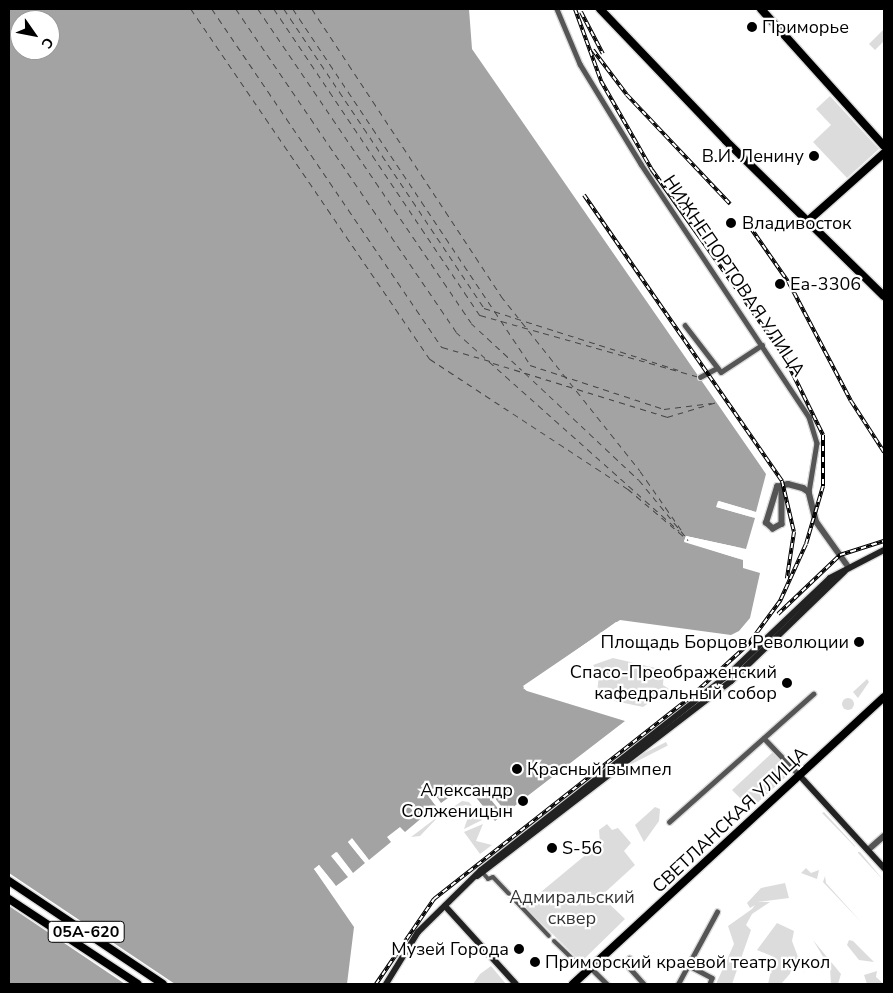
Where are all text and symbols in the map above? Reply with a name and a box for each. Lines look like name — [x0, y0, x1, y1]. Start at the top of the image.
north arrow — [10, 10, 60, 60]
place label: Приморье — [762, 16, 849, 38]
marker: Приморье — [746, 21, 758, 33]
text: С — [37, 34, 58, 52]
place label: В.И. Ленину — [702, 145, 804, 167]
marker: В.И. Ленину — [808, 150, 820, 162]
street label: НИЖНЕПОРТОВАЯ УЛИЦА — [658, 171, 810, 381]
place label: Владивосток — [742, 212, 852, 234]
marker: Владивосток — [724, 216, 738, 230]
place label: Еа-3306 — [790, 273, 861, 295]
marker: Еа-3306 — [774, 278, 786, 290]
place label: Площадь Борцов Революции — [601, 631, 849, 653]
marker: Площадь Борцов Революции — [853, 636, 865, 648]
place label: Спасо-Преображенский кафедральный собор — [570, 662, 777, 704]
marker: Спасо-Преображенский кафедральный собор — [781, 677, 793, 689]
street label: СВЕТЛАНСКАЯ УЛИЦА — [648, 743, 812, 897]
place label: Красный вымпел — [527, 758, 672, 780]
marker: Красный вымпел — [511, 763, 523, 775]
place label: Александр Солженицын — [401, 780, 513, 822]
marker: Александр Солженицын — [517, 795, 529, 807]
place label: S-56 — [562, 837, 602, 859]
marker: S-56 — [546, 842, 558, 854]
park label: Адмиральский сквер — [509, 887, 635, 930]
road number: 05А-620 — [47, 919, 125, 946]
place label: Музей Города — [391, 938, 509, 960]
marker: Музей Города — [513, 943, 525, 955]
place label: Приморский краевой театр кукол — [545, 951, 830, 973]
marker: Приморский краевой театр кукол — [529, 956, 541, 968]

